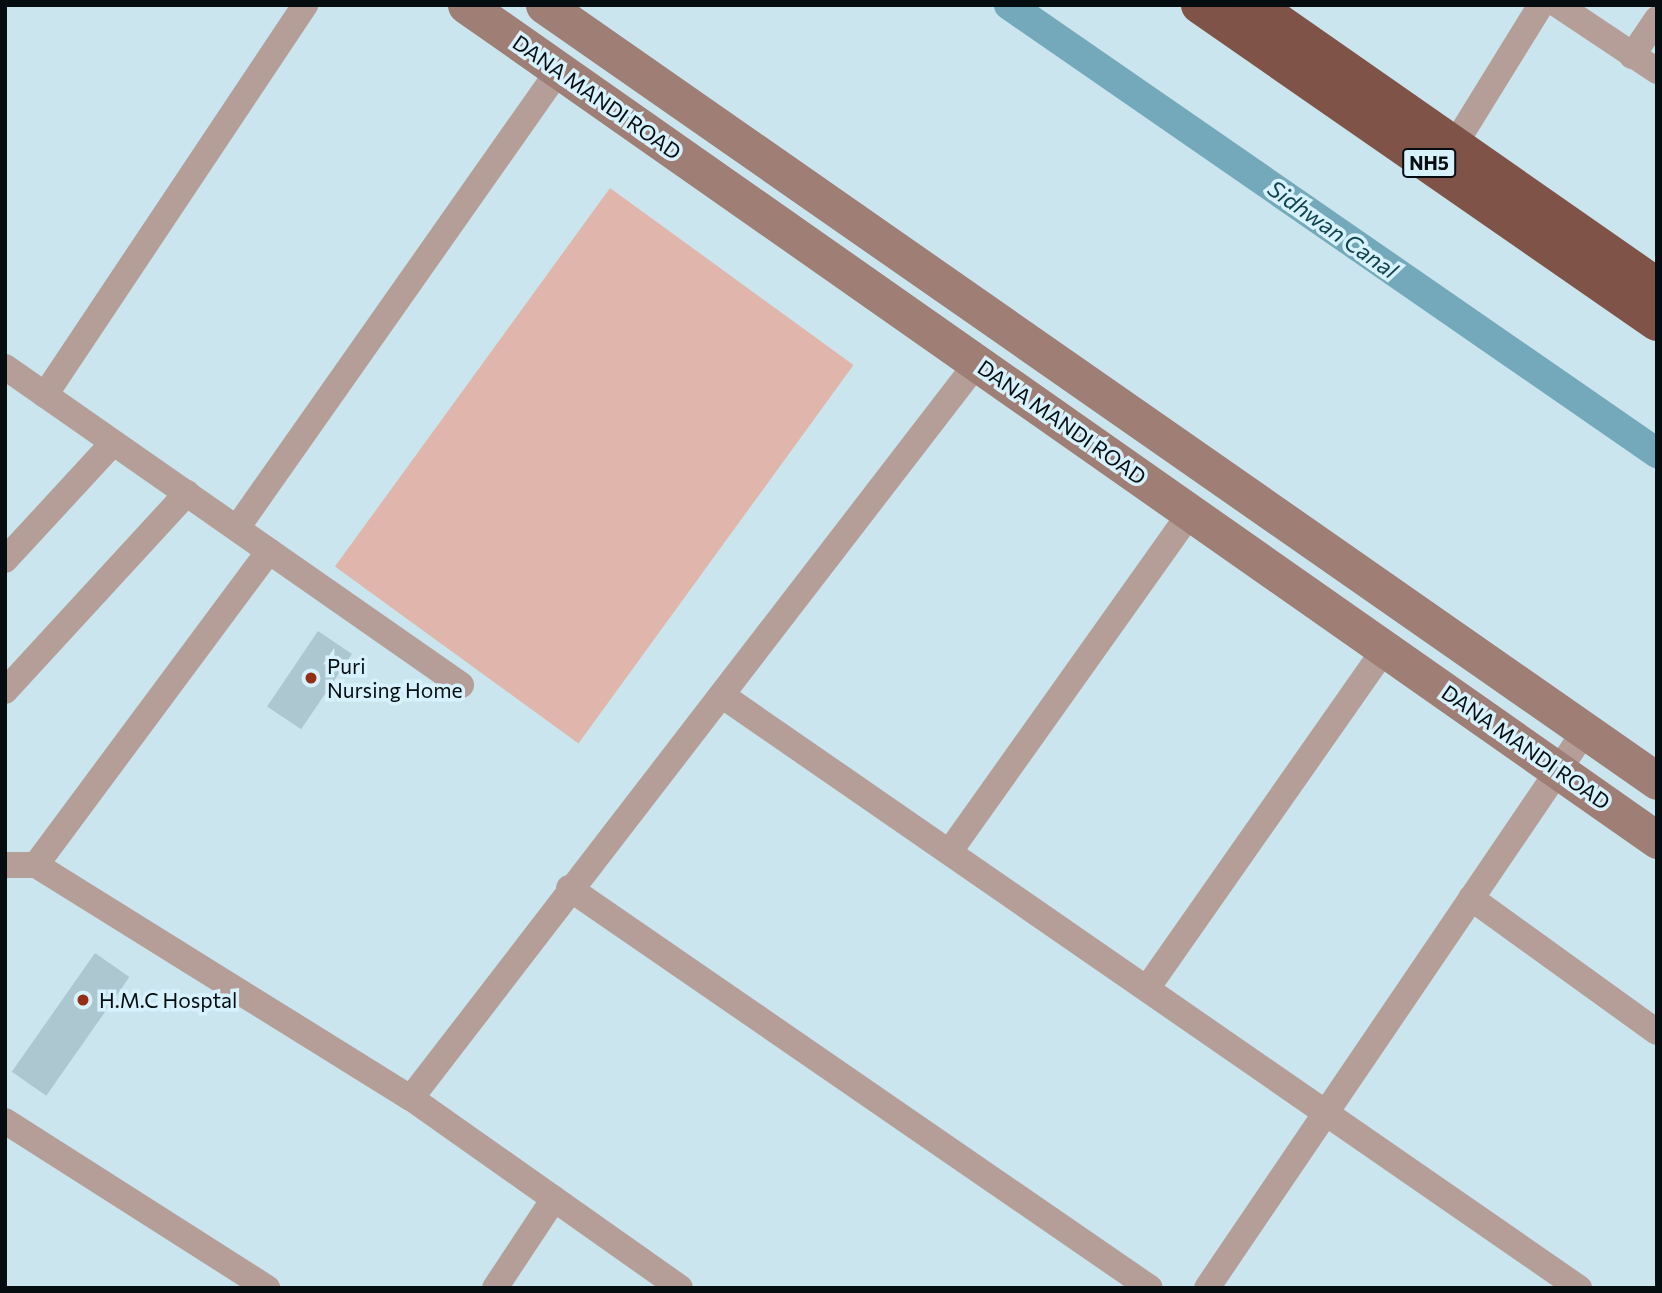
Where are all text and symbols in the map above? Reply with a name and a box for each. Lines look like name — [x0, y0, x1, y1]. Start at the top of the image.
street label: DANA MANDI ROAD — [508, 29, 686, 165]
road number: NH5 — [1401, 148, 1457, 178]
water label: Sidhwan Canal — [1263, 174, 1403, 284]
street label: DANA MANDI ROAD — [973, 354, 1151, 490]
place label: Puri Nursing Home — [327, 653, 463, 703]
marker: Puri Nursing Home — [301, 668, 321, 688]
street label: DANA MANDI ROAD — [1437, 679, 1615, 815]
place label: H.M.C Hosptal — [99, 987, 237, 1013]
marker: H.M.C Hosptal — [73, 990, 93, 1010]

